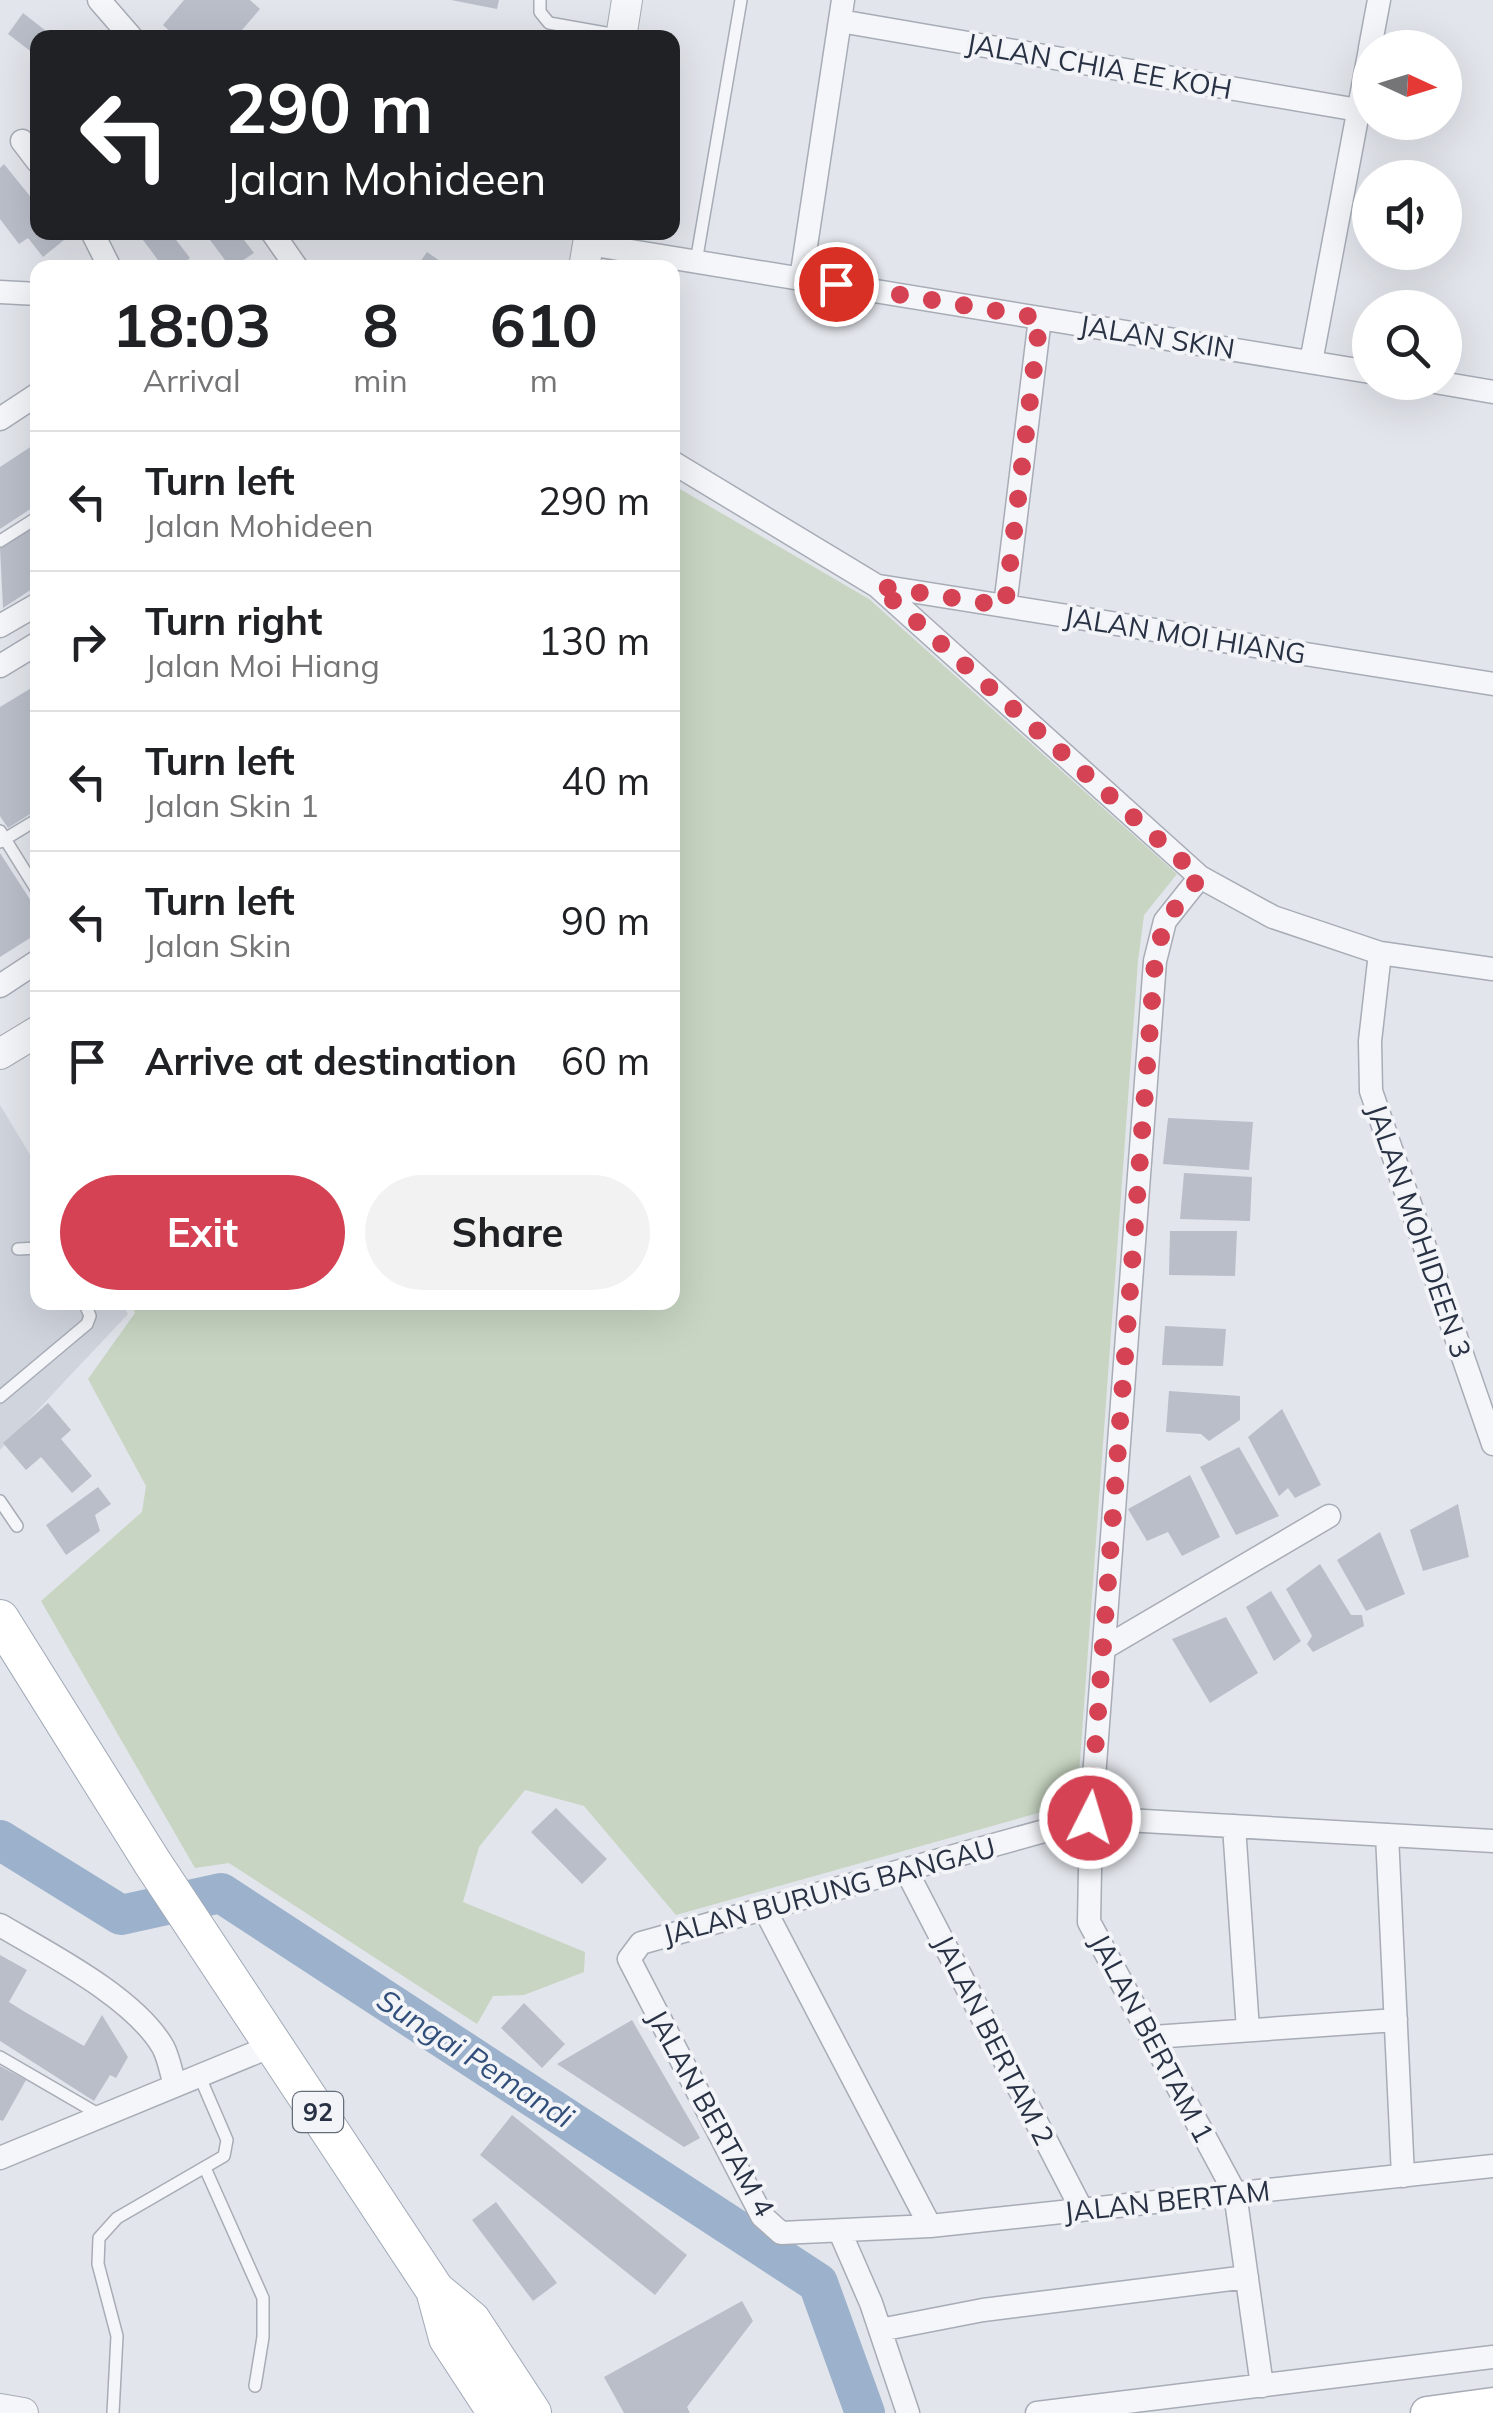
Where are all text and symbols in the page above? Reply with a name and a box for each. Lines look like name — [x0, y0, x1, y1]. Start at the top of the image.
street label: JALAN CHIA EE KOH — [963, 25, 1235, 106]
north arrow — [1352, 30, 1462, 140]
map controls — [1352, 30, 1462, 400]
text: 290 m — [225, 63, 433, 151]
icon: left — [60, 70, 190, 200]
text: Jalan Mohideen — [225, 150, 546, 206]
button: sound — [1352, 160, 1462, 270]
pin — [794, 242, 879, 327]
icon: arrive — [809, 257, 864, 312]
text: 18:03 — [112, 287, 271, 362]
text: 8 — [362, 287, 398, 362]
text: 610 — [490, 287, 598, 362]
button: search — [1352, 290, 1462, 400]
street label: JALAN SKIN — [1077, 307, 1237, 366]
text: Arrival — [143, 360, 241, 400]
text: min — [353, 360, 408, 400]
text: m — [530, 360, 558, 400]
text: Turn left — [145, 457, 295, 505]
icon: left — [60, 474, 115, 529]
text: 290 m — [538, 477, 650, 525]
text: Jalan Mohideen — [145, 505, 374, 545]
text: Turn right — [145, 597, 322, 645]
street label: JALAN MOI HIANG — [1062, 598, 1308, 671]
icon: right — [60, 614, 115, 669]
text: 130 m — [538, 617, 650, 665]
text: Jalan Moi Hiang — [145, 645, 380, 685]
text: Turn left — [145, 737, 295, 785]
icon: left — [60, 754, 115, 809]
text: 40 m — [561, 757, 650, 805]
text: Jalan Skin 1 — [145, 785, 319, 825]
text: Turn left — [145, 877, 295, 925]
icon: left — [60, 894, 115, 949]
text: 90 m — [561, 897, 650, 945]
text: Jalan Skin — [145, 925, 291, 965]
icon: arrive — [60, 1034, 115, 1089]
text: Arrive at destination — [145, 1037, 517, 1085]
text: 60 m — [561, 1037, 650, 1085]
street label: JALAN MOHIDEEN 3 — [1360, 1099, 1479, 1363]
button: Exit — [60, 1175, 345, 1290]
button: Share — [365, 1175, 650, 1290]
position arrow — [1038, 1766, 1142, 1870]
street label: JALAN BURUNG BANGAU — [659, 1829, 999, 1952]
street label: JALAN BERTAM 1 — [1083, 1928, 1222, 2148]
street label: JALAN BERTAM 2 — [926, 1929, 1062, 2151]
water label: Sungai Pemandi — [370, 1980, 582, 2136]
street label: JALAN BERTAM 4 — [640, 2003, 783, 2222]
road number: 92 — [293, 2092, 343, 2132]
street label: JALAN BERTAM — [1062, 2172, 1272, 2229]

